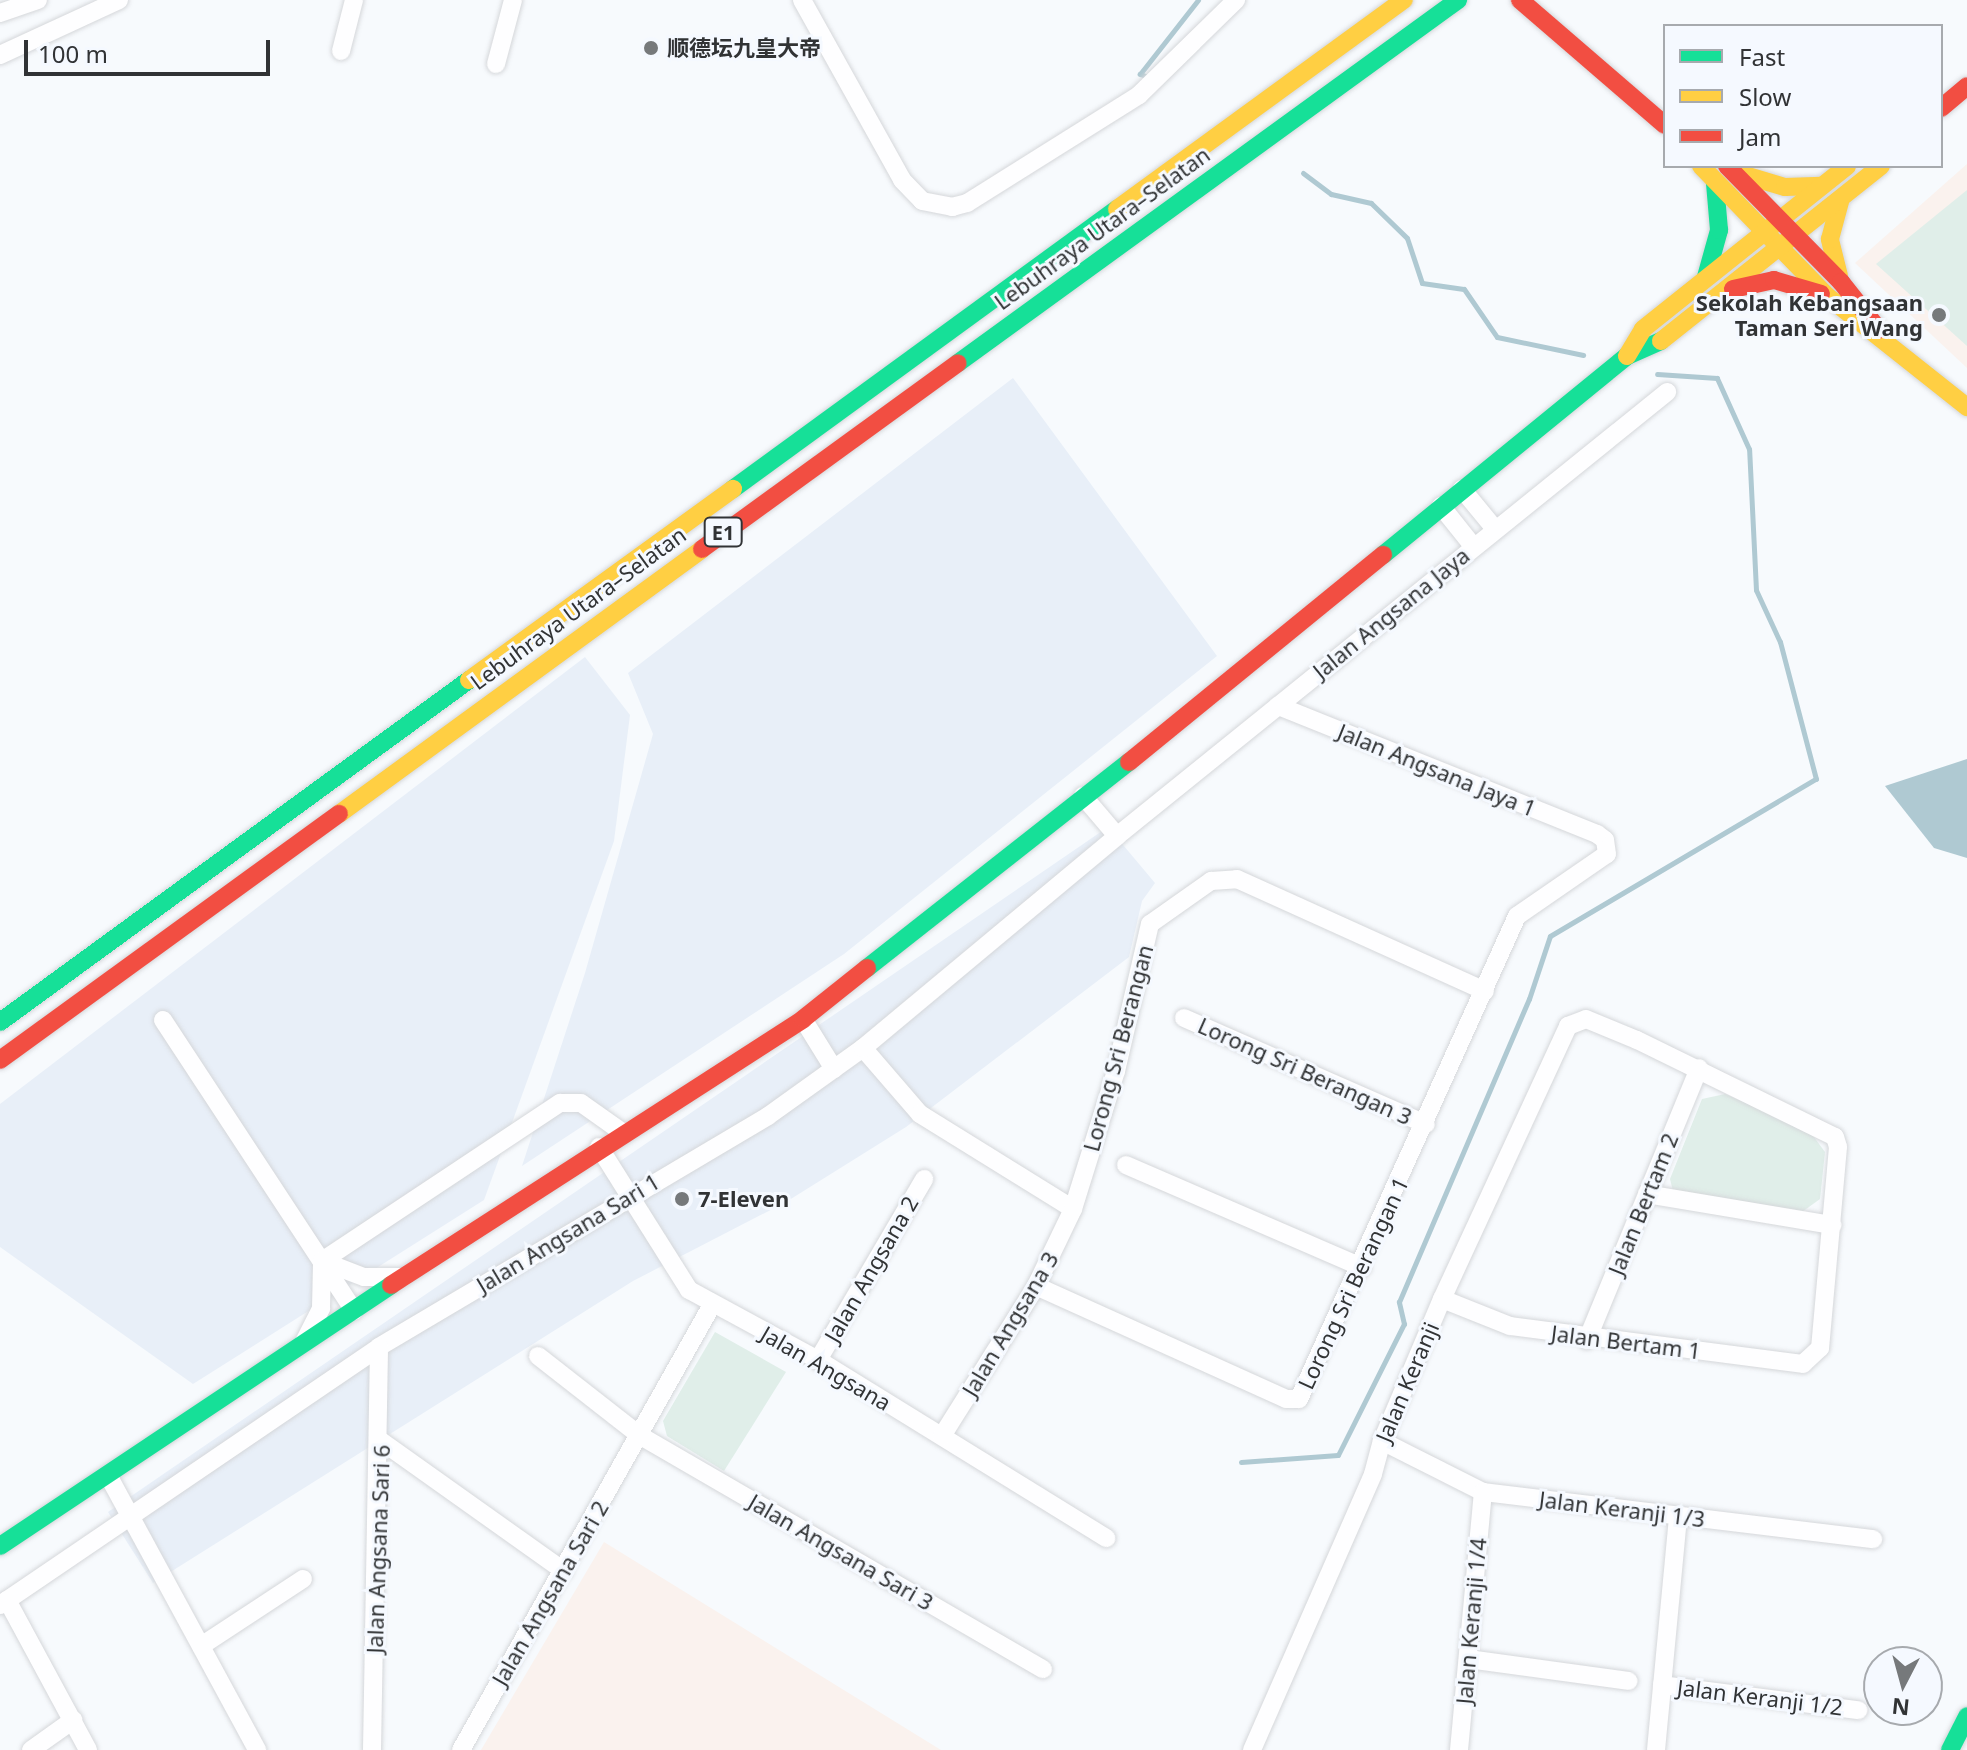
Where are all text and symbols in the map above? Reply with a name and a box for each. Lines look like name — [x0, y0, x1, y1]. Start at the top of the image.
scale bar — [28, 24, 274, 74]
legend — [1663, 24, 1943, 168]
place label: 顺德坛九皇大帝 — [667, 35, 821, 61]
text: 100 m — [38, 37, 108, 70]
marker: 顺德坛九皇大帝 — [642, 39, 660, 57]
text: Fast — [1739, 40, 1785, 73]
text: Slow — [1739, 80, 1791, 113]
text: Jam — [1739, 120, 1781, 153]
street label: Lebuhraya Utara–Selatan — [989, 141, 1215, 315]
place label: Sekolah Kebangsaan Taman Seri Wang — [1696, 289, 1923, 340]
marker: Sekolah Kebangsaan Taman Seri Wang — [1930, 306, 1948, 324]
road number: E1 — [703, 516, 743, 548]
street label: Lebuhraya Utara–Selatan — [465, 521, 691, 695]
street label: Jalan Angsana Jaya — [1308, 542, 1474, 684]
street label: Jalan Angsana Jaya 1 — [1334, 718, 1540, 822]
street label: Lorong Sri Berangan — [1078, 942, 1158, 1154]
street label: Lorong Sri Berangan 3 — [1194, 1012, 1416, 1130]
street label: Jalan Bertam 2 — [1603, 1129, 1683, 1279]
street label: Jalan Angsana Sari 1 — [472, 1168, 664, 1298]
street label: Lorong Sri Berangan 1 — [1292, 1173, 1414, 1393]
place label: 7-Eleven — [698, 1186, 789, 1212]
marker: 7-Eleven — [673, 1190, 691, 1208]
street label: Jalan Angsana 2 — [819, 1191, 923, 1347]
street label: Jalan Angsana 3 — [956, 1247, 1064, 1401]
street label: Jalan Keranji — [1370, 1318, 1444, 1446]
street label: Jalan Angsana — [756, 1320, 896, 1416]
street label: Jalan Bertam 1 — [1550, 1320, 1702, 1364]
street label: Jalan Angsana Sari 6 — [361, 1444, 395, 1654]
street label: Jalan Keranji 1/3 — [1538, 1486, 1706, 1532]
street label: Jalan Angsana Sari 3 — [744, 1488, 938, 1616]
street label: Jalan Angsana Sari 2 — [486, 1496, 614, 1690]
street label: Jalan Keranji 1/4 — [1451, 1537, 1491, 1705]
north arrow — [1863, 1646, 1943, 1726]
street label: Jalan Keranji 1/2 — [1676, 1674, 1844, 1720]
text: N — [1890, 1692, 1911, 1724]

